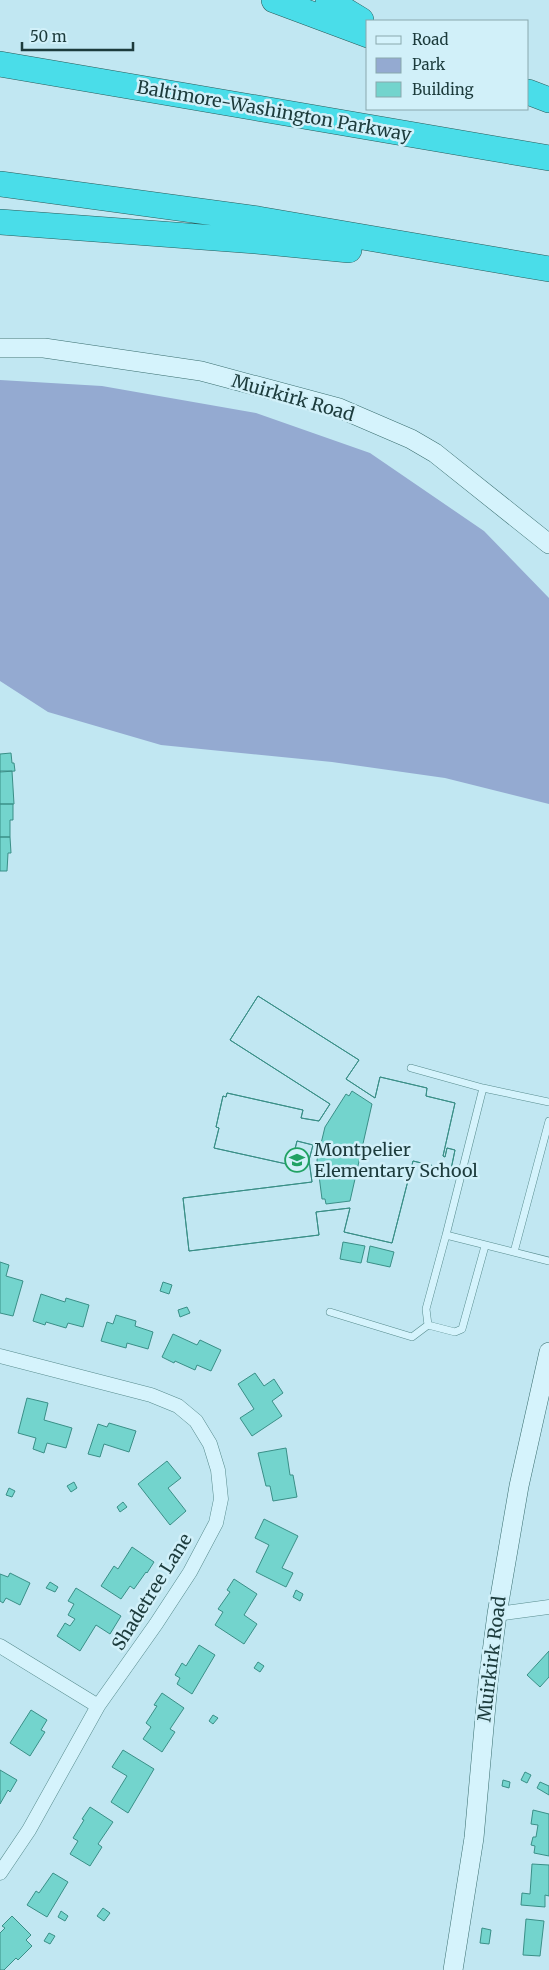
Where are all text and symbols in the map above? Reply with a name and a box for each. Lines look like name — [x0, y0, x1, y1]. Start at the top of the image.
scale bar — [22, 20, 134, 52]
legend — [366, 20, 529, 110]
text: 50 m — [30, 27, 67, 46]
text: Road — [412, 30, 448, 49]
text: Park — [412, 55, 446, 74]
street label: Baltimore-Washington Parkway — [135, 75, 414, 146]
text: Building — [412, 80, 474, 99]
street label: Muirkirk Road — [229, 369, 357, 426]
place label: Montpelier Elementary School — [314, 1138, 478, 1182]
school or university icon: Montpelier Elementary School — [284, 1147, 310, 1173]
street label: Shadetree Lane — [106, 1529, 197, 1654]
street label: Muirkirk Road — [472, 1595, 511, 1723]

